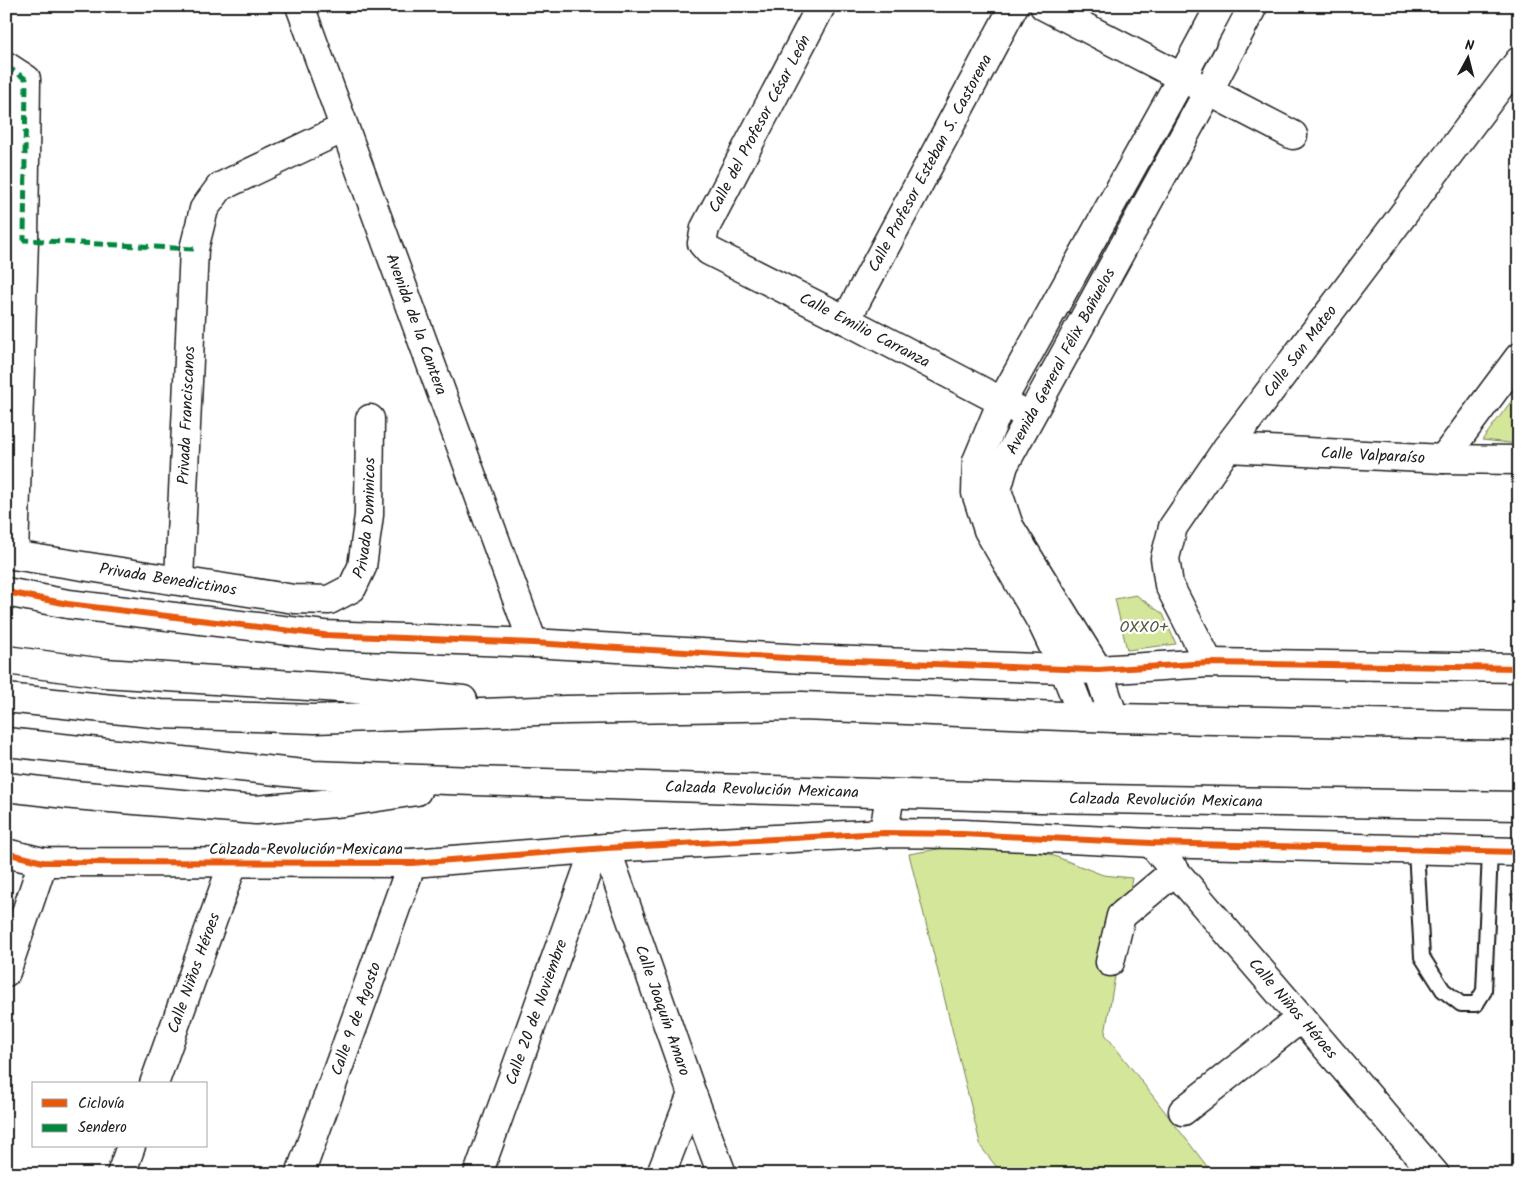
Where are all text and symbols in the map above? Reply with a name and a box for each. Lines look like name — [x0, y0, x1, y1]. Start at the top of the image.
street label: Calle del Profesor César León — [702, 30, 818, 218]
north arrow — [1442, 32, 1492, 82]
text: N — [1464, 35, 1475, 58]
street label: Calle Profesor Esteban S. Castorena — [861, 50, 999, 277]
street label: Avenida de la Cantera — [379, 250, 454, 399]
street label: Avenida General Félix Bañuelos — [1000, 263, 1122, 459]
street label: Calle Emilio Carranza — [795, 286, 934, 374]
street label: Calle San Mateo — [1257, 300, 1343, 403]
street label: Privada Franciscanos — [171, 345, 202, 485]
street label: Calle Valparaíso — [1320, 440, 1426, 471]
street label: Privada Dominicos — [346, 457, 382, 583]
street label: Privada Benedictinos — [98, 556, 239, 602]
park label: OXXO+ — [1119, 615, 1169, 640]
street label: Calzada Revolución Mexicana — [665, 774, 859, 805]
street label: Calzada Revolución Mexicana — [1069, 786, 1263, 814]
street label: Calzada Revolución Mexicana — [209, 837, 403, 862]
street label: Calle Niños Héroes — [161, 909, 227, 1037]
street label: Calle 20 de Noviembre — [499, 936, 574, 1089]
street label: Calle Joaquín Amaro — [628, 941, 697, 1079]
street label: Calle Niños Héroes — [1242, 952, 1344, 1065]
street label: Calle 9 de Agosto — [324, 958, 388, 1079]
legend — [32, 1082, 208, 1148]
text: Ciclovía — [78, 1092, 125, 1116]
text: Sendero — [78, 1116, 127, 1140]

